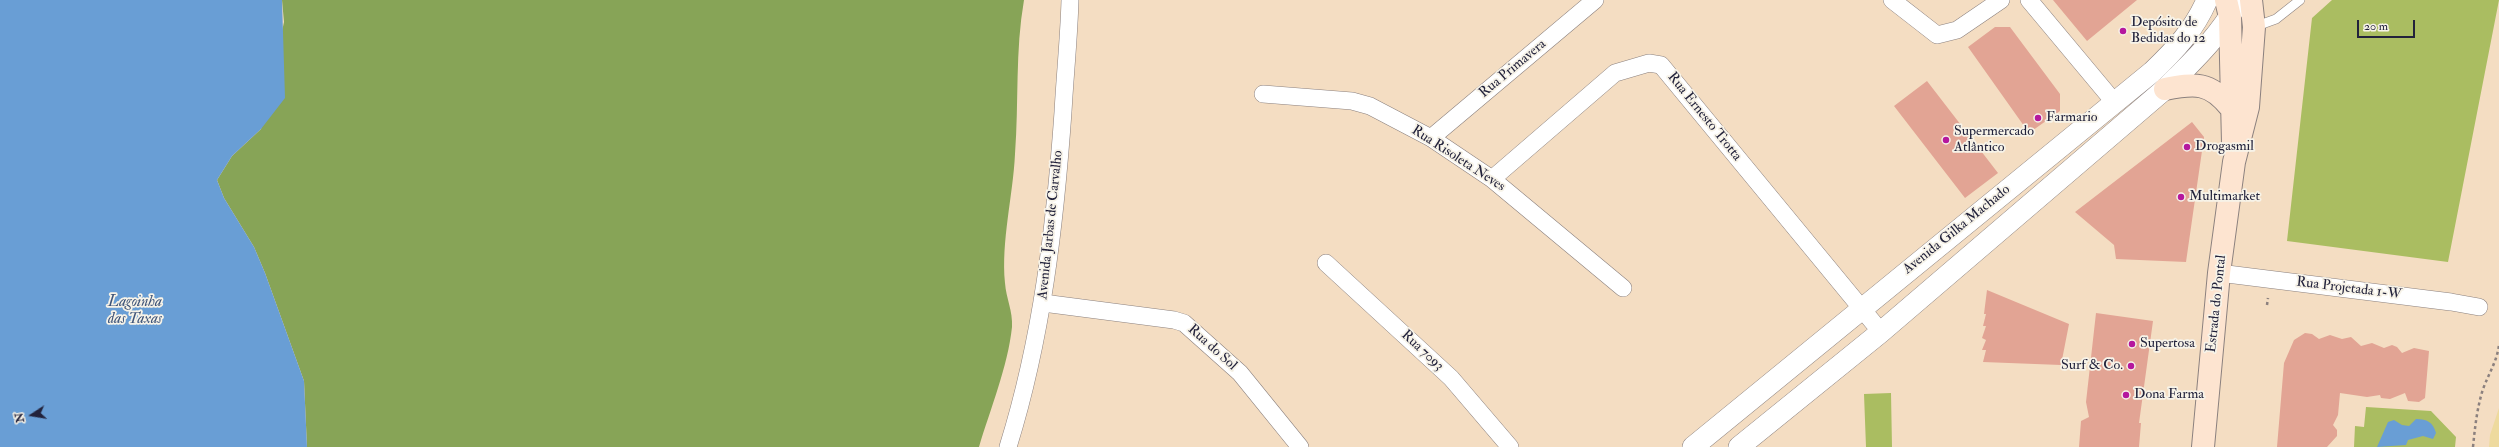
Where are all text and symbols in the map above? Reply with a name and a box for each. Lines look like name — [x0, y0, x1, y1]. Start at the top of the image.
scale bar — [2359, 12, 2417, 38]
place label: Depósito de Bedidas do 12 — [2131, 15, 2206, 48]
text: 20 m — [2364, 19, 2388, 34]
marker: Depósito de Bedidas do 12 — [2118, 26, 2128, 36]
street label: Rua Primavera — [1476, 36, 1550, 102]
street label: Rua Ernesto Trotta — [1663, 69, 1745, 165]
place label: Farmario — [2046, 110, 2098, 126]
marker: Farmario — [2033, 113, 2043, 123]
street label: Rua Risoleta Neves — [1408, 122, 1508, 196]
place label: Supermercado Atlântico — [1954, 124, 2034, 156]
marker: Supermercado Atlântico — [1941, 135, 1951, 145]
place label: Drogasmil — [2195, 139, 2254, 155]
marker: Drogasmil — [2182, 142, 2192, 152]
street label: Avenida Jarbas de Carvalho — [1035, 150, 1067, 300]
street label: Avenida Gilka Machado — [1900, 182, 2014, 278]
place label: Multimarket — [2189, 189, 2260, 205]
marker: Multimarket — [2176, 192, 2186, 202]
street label: Estrada do Pontal — [2204, 254, 2230, 354]
street label: Rua Projetada 1-W — [2295, 274, 2403, 304]
water label: Lagoinha das Taxas — [108, 294, 162, 329]
street label: Rua do Sol — [1184, 322, 1240, 374]
street label: Rua 7093 — [1397, 327, 1447, 375]
place label: Supertosa — [2140, 336, 2195, 352]
marker: Supertosa — [2127, 339, 2137, 349]
place label: Surf & Co. — [2061, 358, 2123, 374]
marker: Surf & Co. — [2126, 361, 2136, 371]
place label: Dona Farma — [2134, 387, 2204, 403]
marker: Dona Farma — [2121, 390, 2131, 400]
north arrow — [12, 395, 52, 435]
text: N — [12, 411, 27, 424]

